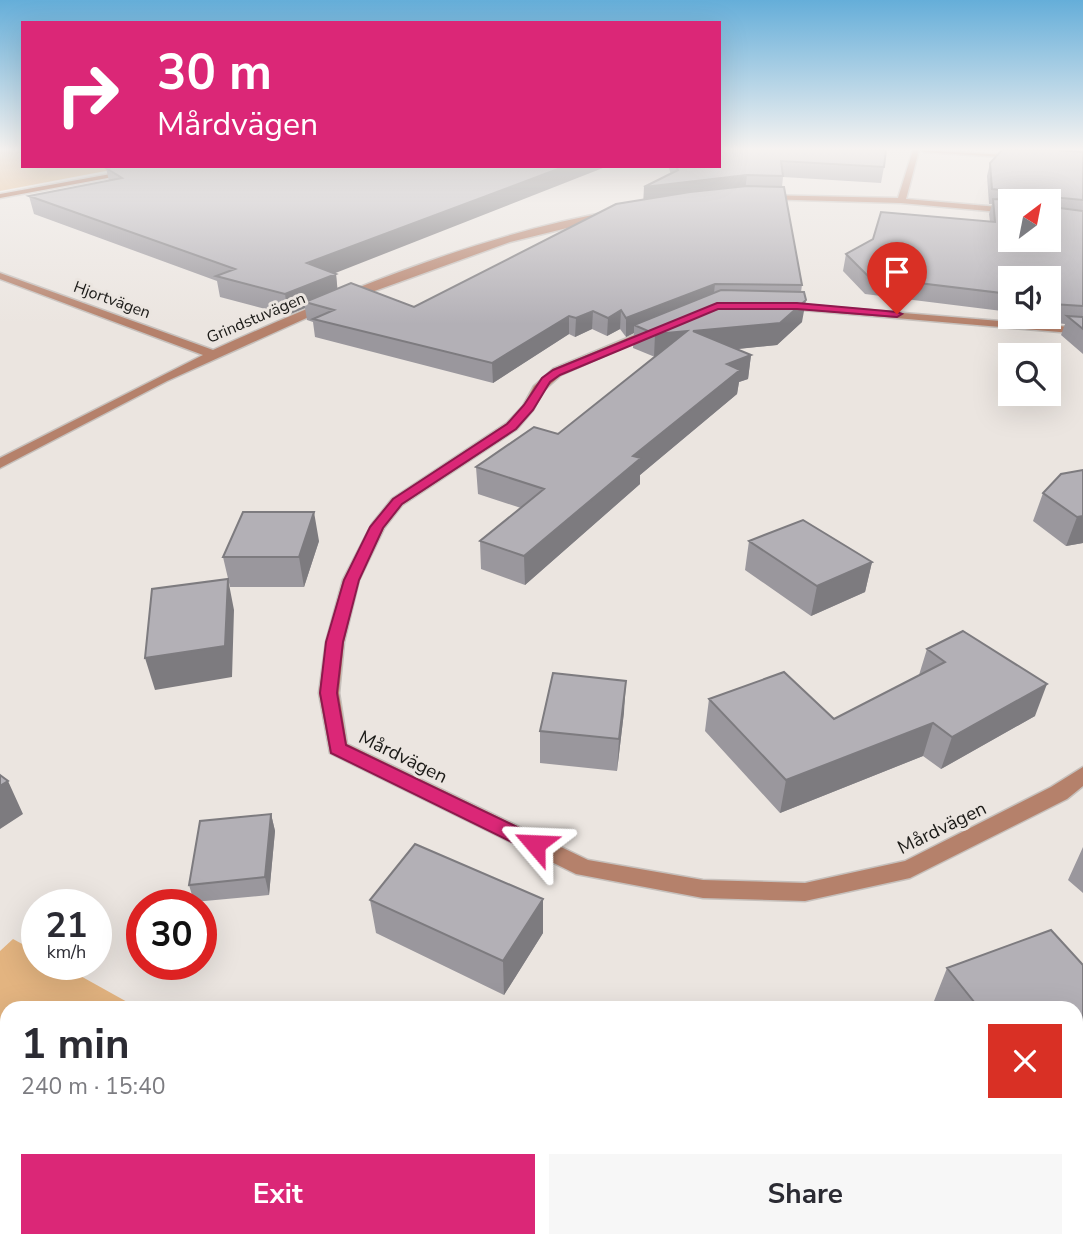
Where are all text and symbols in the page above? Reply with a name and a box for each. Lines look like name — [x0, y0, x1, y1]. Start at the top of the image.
text: 30 m — [157, 39, 272, 106]
icon: right — [42, 49, 133, 140]
text: Mårdvägen — [157, 103, 318, 146]
north arrow — [998, 189, 1060, 252]
map controls — [998, 189, 1061, 406]
pin — [867, 242, 927, 314]
icon: arrive — [878, 253, 916, 291]
button: sound — [998, 266, 1061, 329]
street label: Hjortvägen — [71, 276, 153, 324]
street label: Grindstuvägen — [203, 287, 309, 349]
button: search — [998, 343, 1061, 406]
street label: Mårdvägen — [354, 724, 452, 790]
street label: Mårdvägen — [893, 795, 991, 861]
position arrow — [498, 807, 572, 881]
speed limit sign: 30 — [126, 889, 217, 980]
text: 21 — [45, 902, 88, 949]
text: km/h — [47, 940, 86, 964]
text: 1 min — [21, 1016, 130, 1073]
button: close — [988, 1024, 1062, 1098]
text: 240 m · 15:40 — [21, 1071, 166, 1102]
button: Exit — [21, 1154, 535, 1234]
button: Share — [549, 1154, 1062, 1234]

